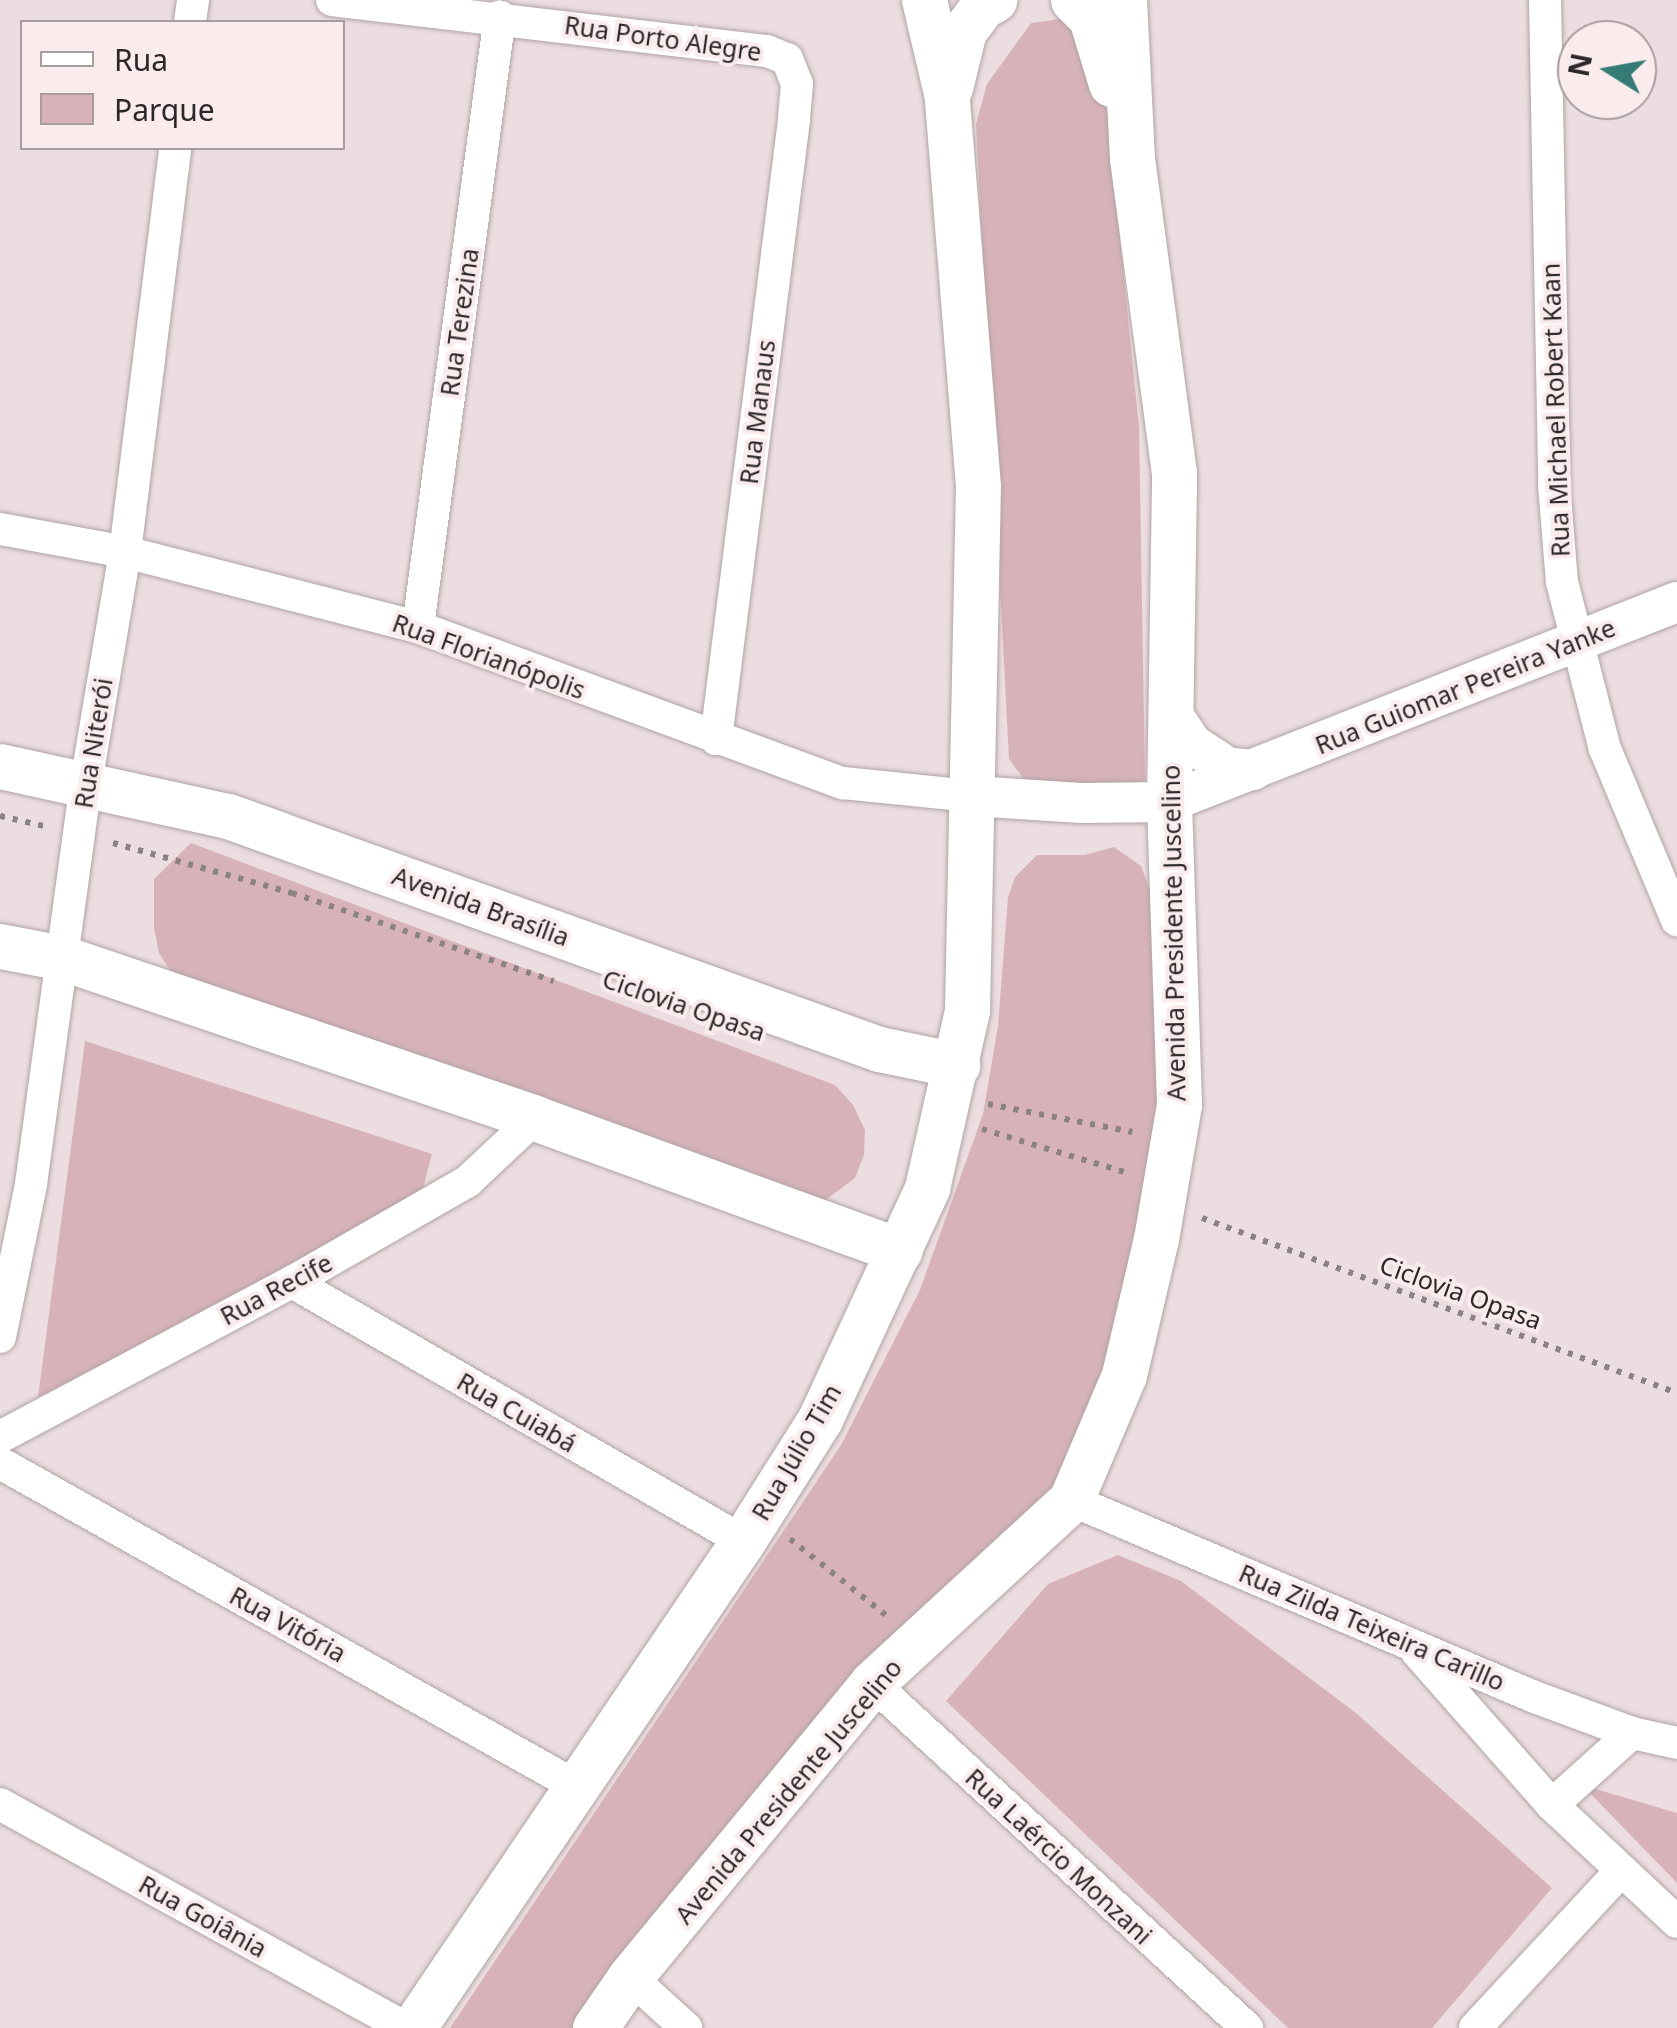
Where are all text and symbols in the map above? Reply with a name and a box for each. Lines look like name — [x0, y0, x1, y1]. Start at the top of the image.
street label: Rua Porto Alegre — [563, 9, 763, 67]
legend — [20, 20, 345, 150]
north arrow — [1557, 20, 1657, 120]
text: Rua — [114, 39, 168, 80]
text: N — [1559, 50, 1600, 79]
text: Parque — [114, 89, 215, 130]
street label: Rua Terezina — [434, 246, 484, 398]
street label: Rua Michael Robert Kaan — [1535, 262, 1575, 558]
street label: Rua Manaus — [733, 338, 781, 486]
street label: Rua Florianópolis — [389, 607, 589, 705]
street label: Rua Guiomar Pereira Yanke — [1311, 612, 1619, 760]
street label: Rua Niterói — [68, 676, 118, 810]
street label: Avenida Presidente Juscelino — [1155, 765, 1191, 1101]
street label: Avenida Brasília — [388, 860, 574, 952]
street label: Ciclovia Opasa — [599, 963, 769, 1047]
street label: Rua Recife — [215, 1247, 337, 1331]
street label: Ciclovia Opasa — [1376, 1249, 1546, 1335]
street label: Rua Cuiabá — [452, 1366, 582, 1458]
street label: Rua Júlio Tim — [745, 1379, 847, 1525]
street label: Rua Zilda Teixeira Carillo — [1235, 1557, 1509, 1697]
street label: Rua Vitória — [225, 1580, 351, 1668]
street label: Avenida Presidente Juscelino — [668, 1653, 908, 1929]
street label: Rua Laércio Monzani — [960, 1762, 1158, 1950]
street label: Rua Goiânia — [134, 1869, 272, 1963]

